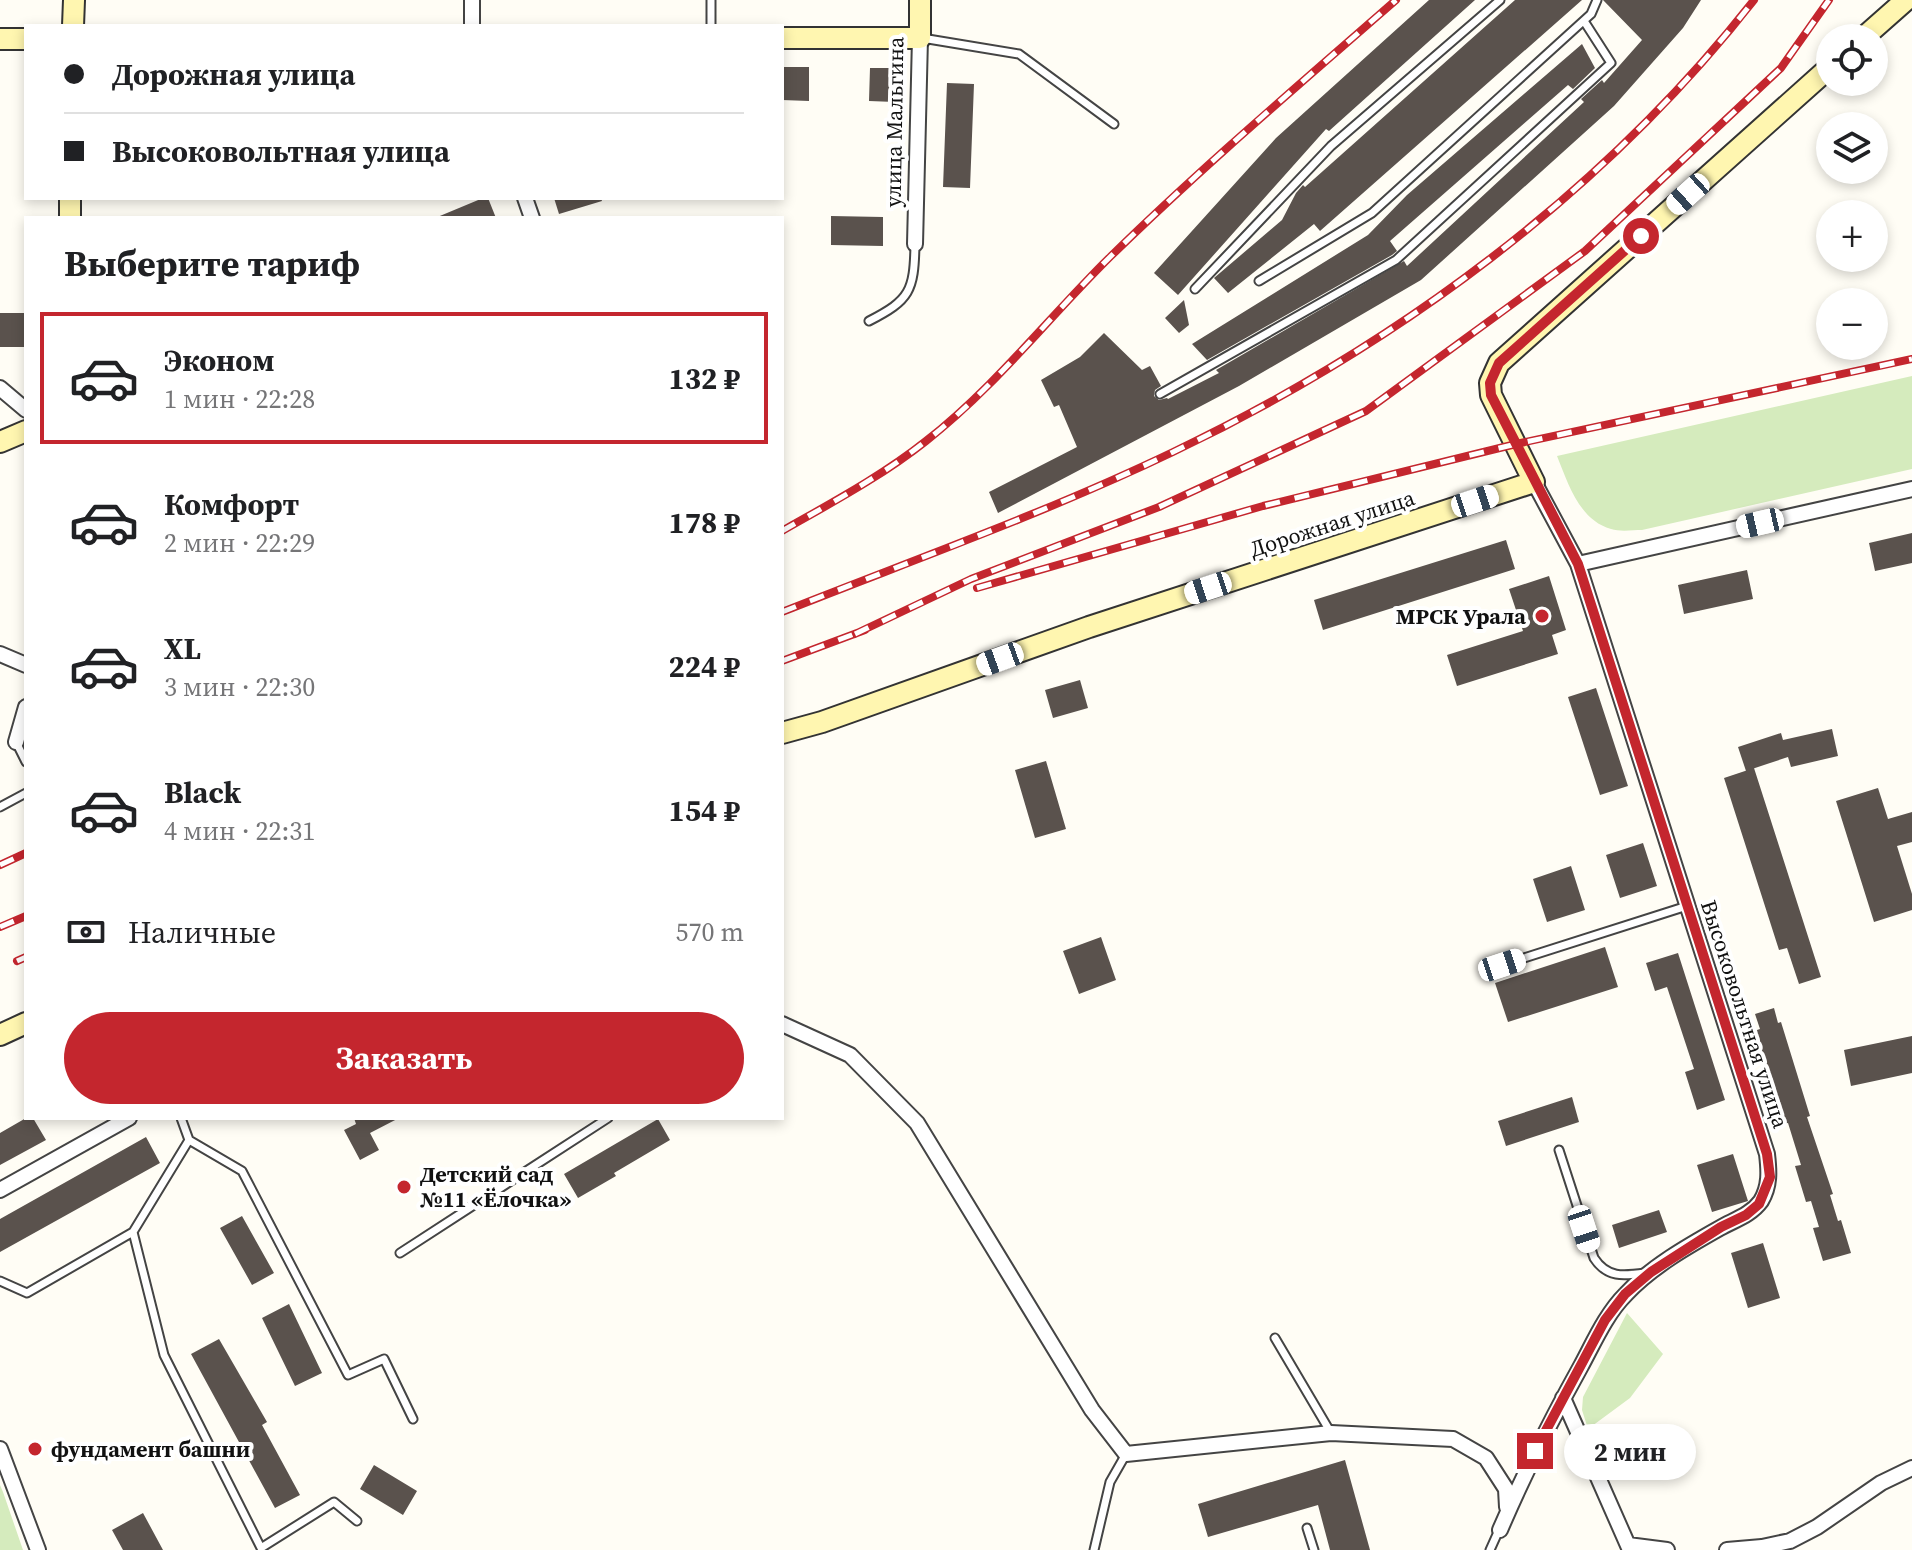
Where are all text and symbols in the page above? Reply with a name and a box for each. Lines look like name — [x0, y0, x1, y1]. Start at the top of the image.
map controls — [1816, 24, 1888, 360]
button: locate — [1816, 24, 1888, 96]
street label: улица Мальгина — [878, 36, 911, 208]
text: Дорожная улица — [112, 54, 355, 95]
button: layers — [1816, 112, 1888, 184]
text: Высоковольтная улица — [112, 131, 450, 172]
car — [1662, 169, 1714, 219]
button: + — [1816, 200, 1888, 272]
route start — [1623, 218, 1659, 254]
text: Выберите тариф — [64, 239, 360, 288]
button: − — [1816, 288, 1888, 360]
text: Эконом — [164, 340, 275, 381]
icon: car — [68, 342, 140, 414]
text: 132 ₽ — [669, 358, 740, 399]
text: 1 мин · 22:28 — [164, 381, 315, 417]
street label: Дорожная улица — [1246, 482, 1419, 564]
car — [1448, 482, 1502, 520]
text: Комфорт — [164, 484, 299, 525]
icon: car — [68, 486, 140, 558]
text: 178 ₽ — [669, 502, 740, 543]
car — [1734, 506, 1786, 540]
text: 2 мин · 22:29 — [164, 525, 315, 561]
car — [1181, 569, 1235, 607]
place label: МРСК Урала — [1396, 601, 1526, 631]
marker: МРСК Урала — [1533, 607, 1551, 625]
text: XL — [164, 628, 201, 669]
icon: car — [68, 630, 140, 702]
car — [973, 640, 1027, 678]
text: 224 ₽ — [669, 646, 740, 687]
text: 3 мин · 22:30 — [164, 669, 315, 705]
text: Black — [164, 772, 241, 813]
icon: car — [68, 774, 140, 846]
text: 154 ₽ — [669, 790, 740, 831]
text: 4 мин · 22:31 — [164, 813, 315, 849]
street label: Высоковольтная улица — [1694, 896, 1796, 1133]
icon: cash — [64, 910, 108, 954]
text: Наличные — [128, 912, 276, 953]
text: 570 m — [676, 914, 744, 950]
car — [1475, 946, 1529, 984]
button: Заказать — [64, 1012, 744, 1104]
place label: Детский сад №11 «Ёлочка» — [420, 1159, 571, 1214]
marker: Детский сад №11 «Ёлочка» — [395, 1178, 413, 1196]
car — [1565, 1202, 1603, 1256]
callout: 2 мин — [1563, 1423, 1695, 1479]
route end — [1517, 1433, 1553, 1469]
place label: фундамент башни — [51, 1434, 250, 1464]
text: 2 мин — [1594, 1434, 1666, 1470]
marker: фундамент башни — [26, 1440, 44, 1458]

